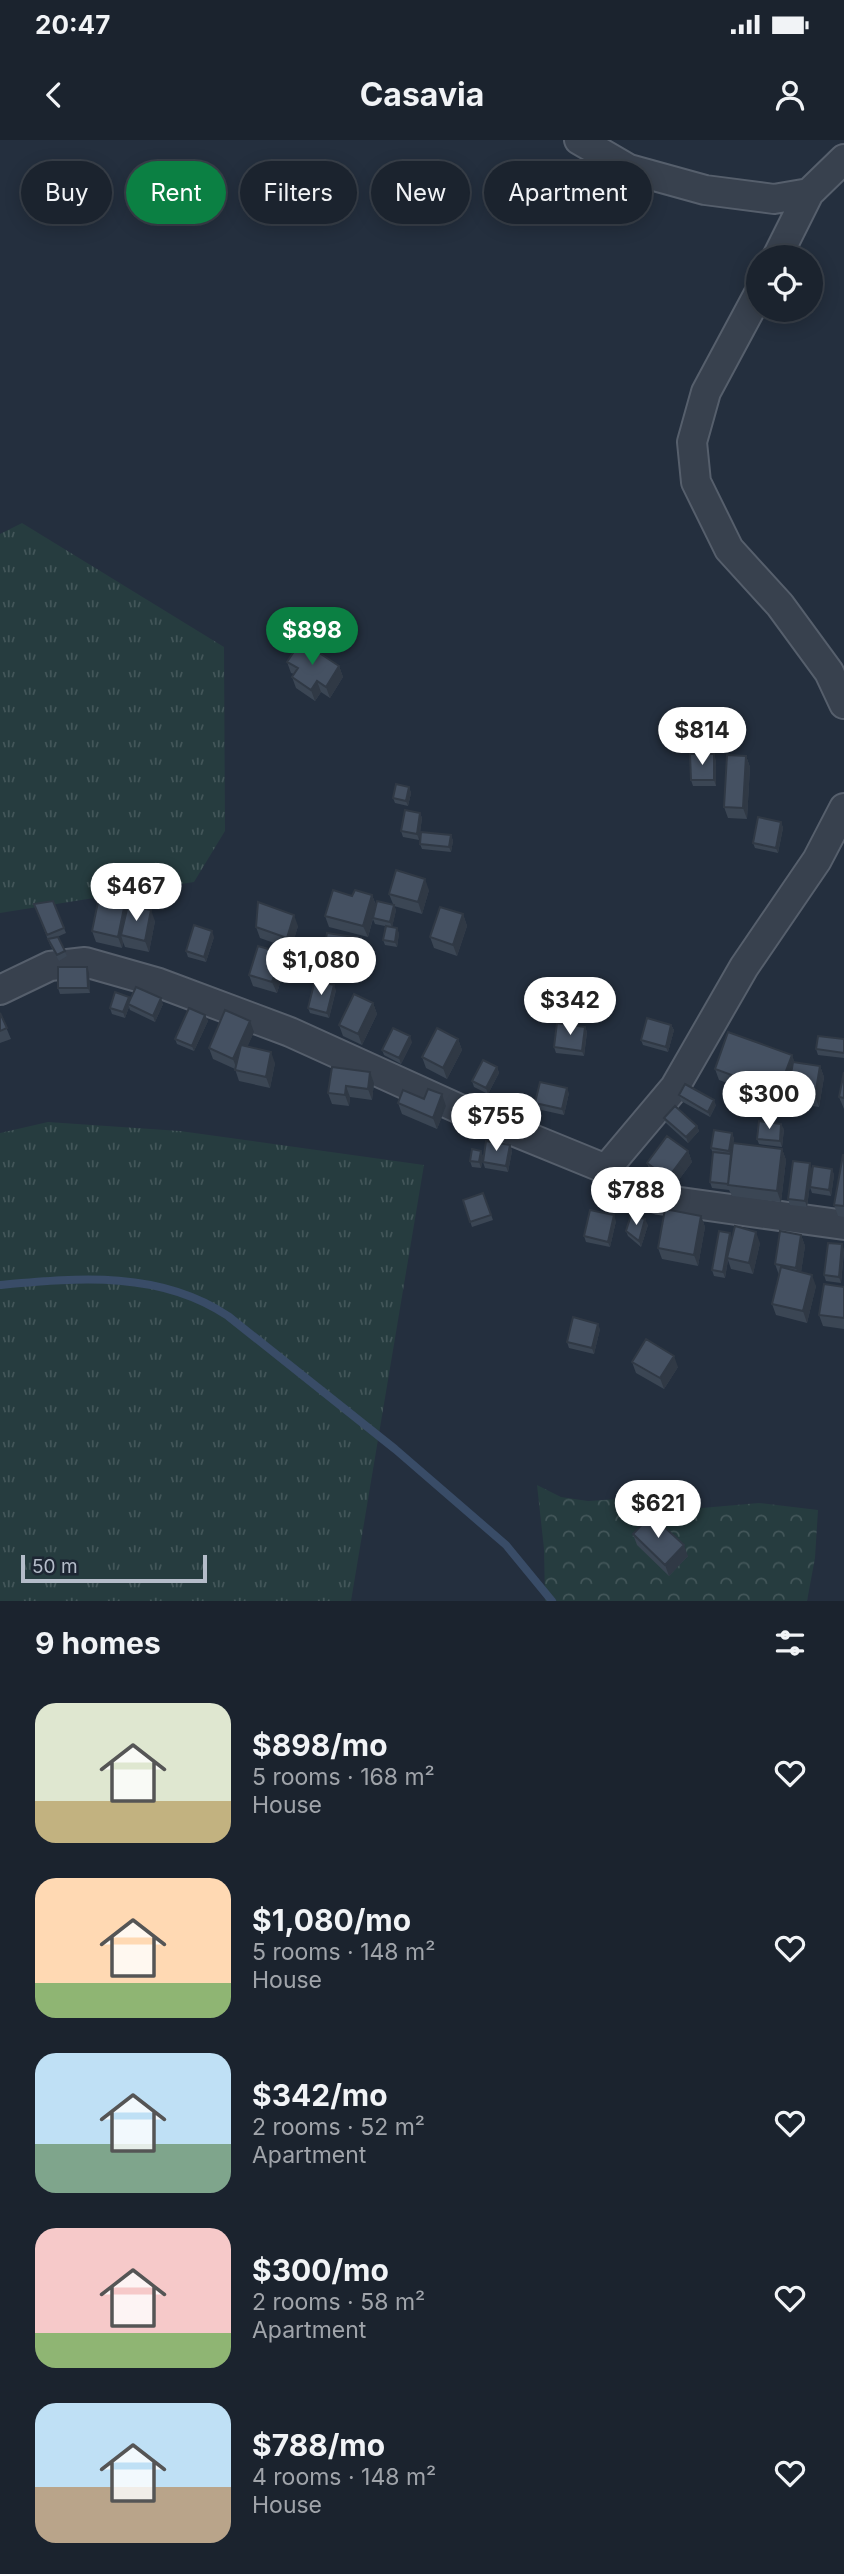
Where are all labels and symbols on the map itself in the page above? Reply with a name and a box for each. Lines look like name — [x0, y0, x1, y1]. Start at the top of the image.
pin: $898 — [271, 608, 353, 667]
pin: $814 — [661, 708, 743, 767]
pin: $467 — [95, 864, 177, 923]
pin: $1,080 — [264, 938, 378, 997]
pin: $342 — [529, 978, 611, 1037]
pin: $300 — [728, 1072, 810, 1131]
pin: $755 — [455, 1094, 537, 1153]
pin: $788 — [595, 1168, 677, 1227]
pin: $621 — [617, 1480, 699, 1540]
scale bar — [21, 1552, 206, 1584]

